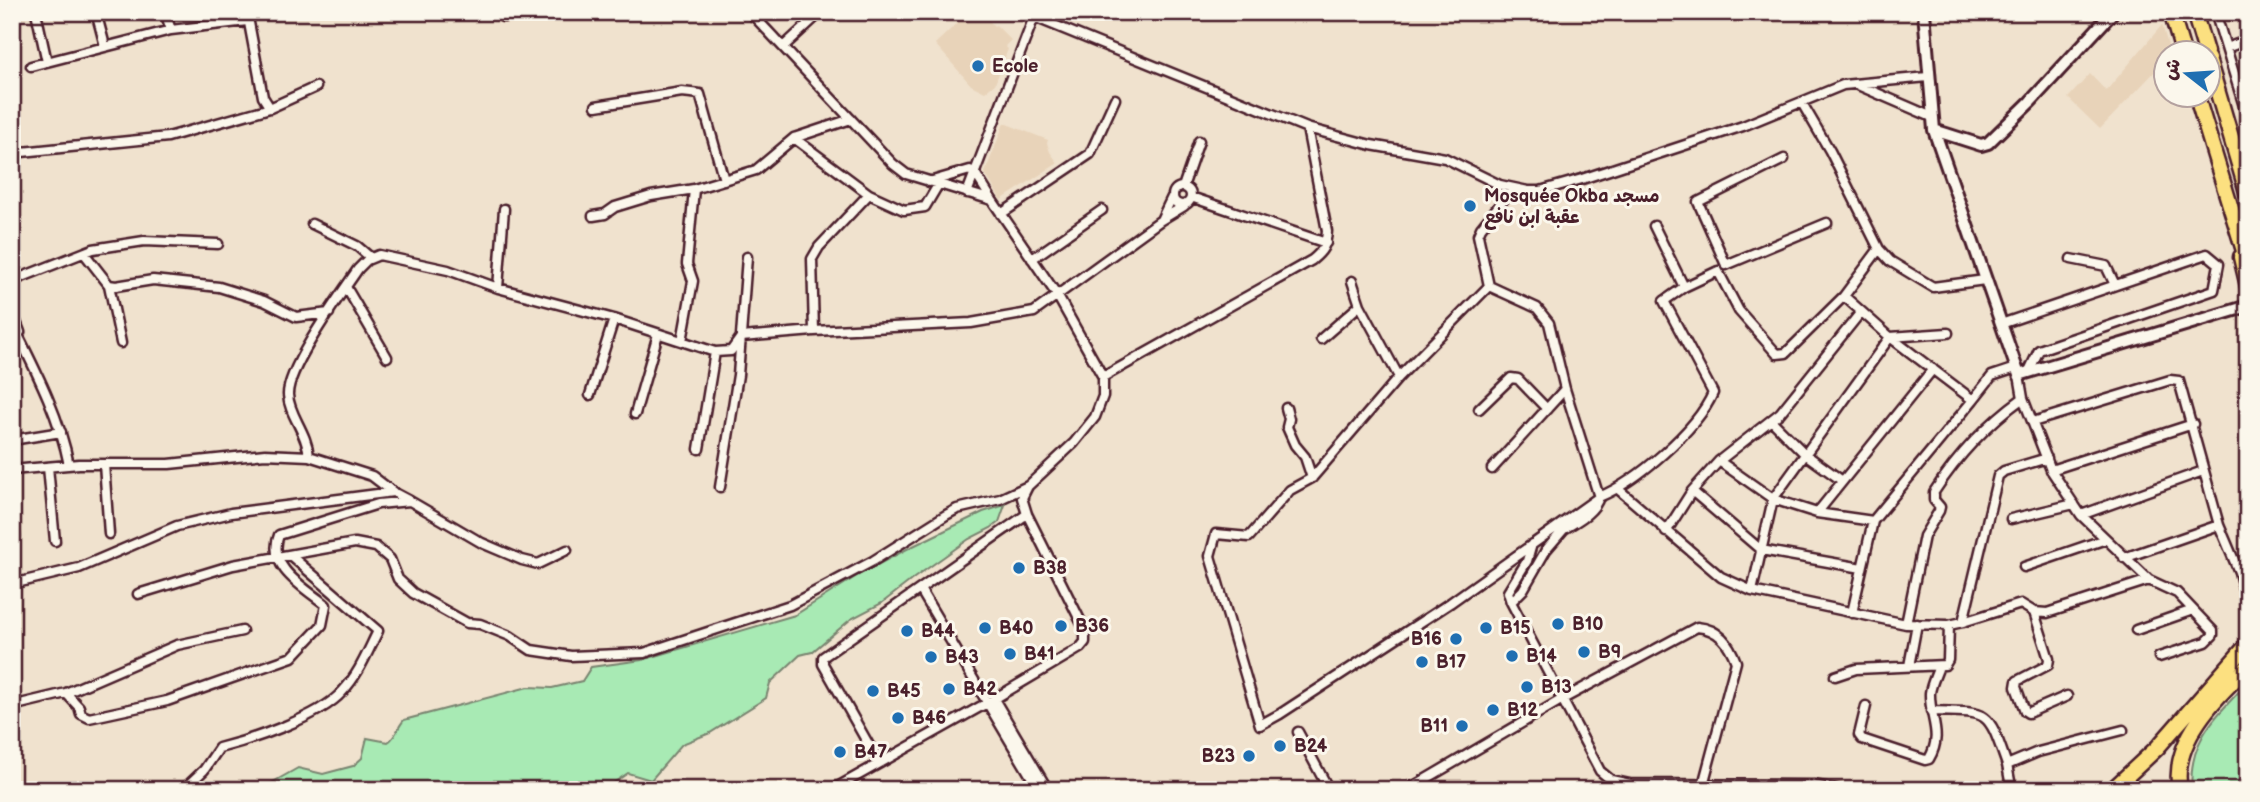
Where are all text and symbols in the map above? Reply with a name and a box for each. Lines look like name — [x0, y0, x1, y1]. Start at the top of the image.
north arrow — [2152, 38, 2222, 108]
place label: Ecole — [992, 56, 1038, 77]
text: ش — [2158, 56, 2186, 83]
marker: Ecole — [970, 58, 986, 74]
place label: Mosquée Okba مسجد عقبة ابن نافع — [1484, 186, 1660, 230]
marker: Mosquée Okba مسجد عقبة ابن نافع — [1462, 198, 1478, 214]
place label: B38 — [1033, 558, 1067, 579]
marker: B38 — [1011, 560, 1027, 576]
place label: B10 — [1572, 614, 1603, 635]
place label: B36 — [1075, 616, 1109, 637]
marker: B10 — [1550, 616, 1566, 632]
place label: B40 — [999, 618, 1034, 639]
marker: B36 — [1053, 618, 1069, 634]
place label: B15 — [1500, 618, 1531, 639]
marker: B40 — [977, 620, 993, 636]
marker: B15 — [1478, 620, 1494, 636]
place label: B44 — [921, 621, 955, 642]
marker: B44 — [899, 623, 915, 639]
place label: B16 — [1411, 629, 1442, 650]
marker: B16 — [1448, 631, 1464, 647]
place label: B9 — [1598, 642, 1621, 663]
place label: B41 — [1024, 644, 1055, 665]
marker: B9 — [1576, 644, 1592, 660]
marker: B41 — [1002, 646, 1018, 662]
place label: B14 — [1526, 646, 1557, 667]
place label: B43 — [945, 647, 979, 668]
marker: B14 — [1504, 648, 1520, 664]
marker: B43 — [923, 649, 939, 665]
place label: B17 — [1436, 652, 1466, 673]
marker: B17 — [1414, 654, 1430, 670]
place label: B13 — [1541, 677, 1572, 698]
place label: B42 — [963, 679, 997, 700]
marker: B13 — [1519, 679, 1535, 695]
place label: B45 — [887, 681, 921, 702]
marker: B42 — [941, 681, 957, 697]
marker: B45 — [865, 683, 881, 699]
place label: B12 — [1507, 700, 1538, 721]
marker: B12 — [1485, 702, 1501, 718]
place label: B46 — [912, 708, 946, 729]
marker: B46 — [890, 710, 906, 726]
place label: B11 — [1420, 716, 1448, 737]
marker: B11 — [1454, 718, 1470, 734]
place label: B24 — [1294, 736, 1328, 757]
marker: B24 — [1272, 738, 1288, 754]
place label: B47 — [854, 742, 887, 763]
marker: B47 — [832, 744, 848, 760]
place label: B23 — [1201, 746, 1235, 767]
marker: B23 — [1241, 748, 1257, 764]

